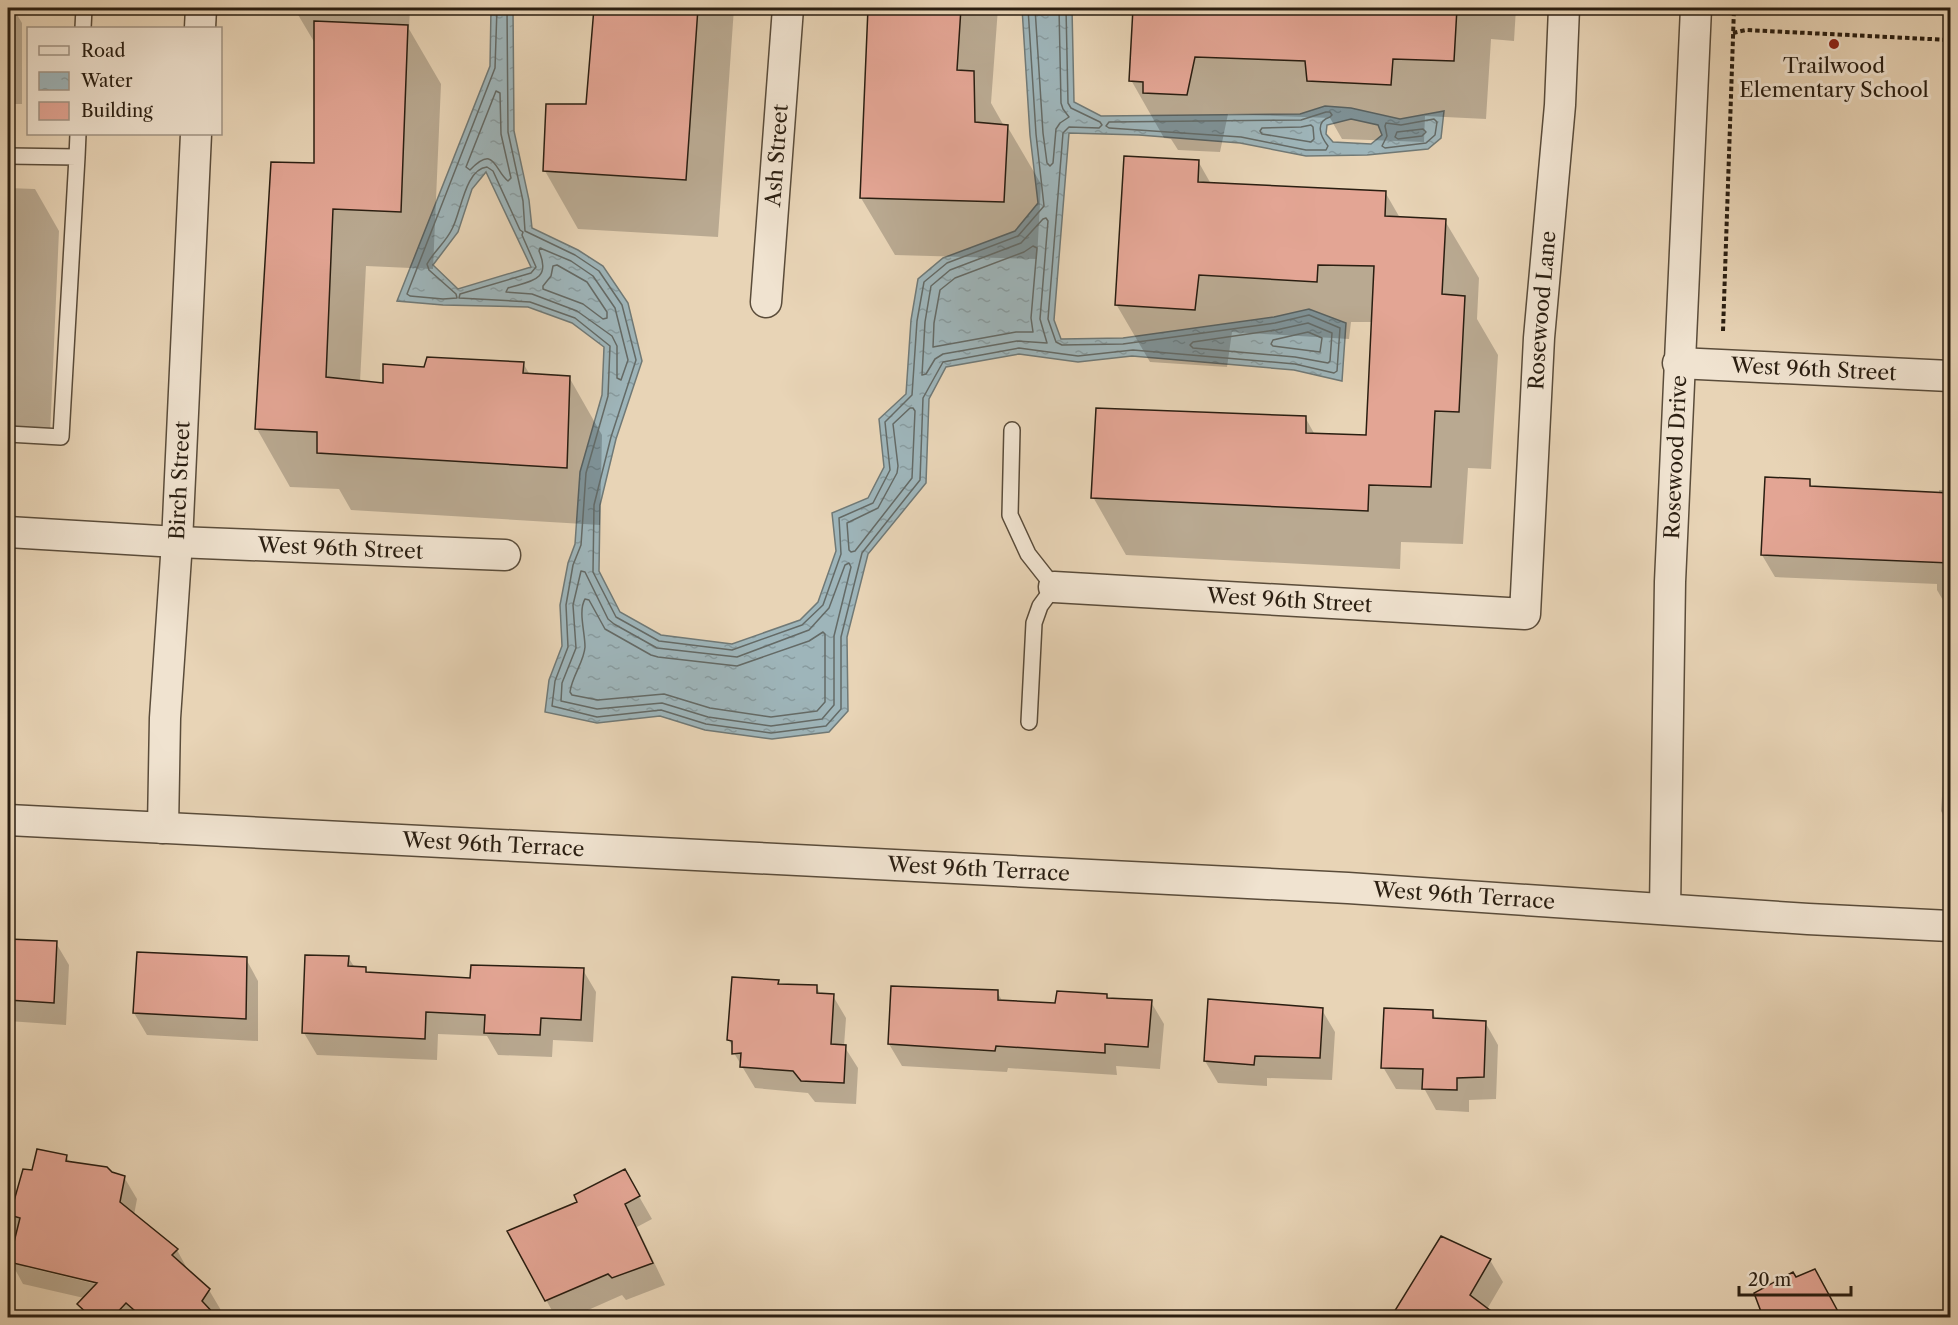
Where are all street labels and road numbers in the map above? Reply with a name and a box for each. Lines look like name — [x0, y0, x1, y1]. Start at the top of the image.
street label: Ash Street — [760, 102, 793, 209]
street label: Rosewood Lane — [1523, 230, 1561, 390]
street label: West 96th Street — [1730, 353, 1898, 385]
street label: Rosewood Drive — [1659, 375, 1691, 540]
street label: Birch Street — [164, 420, 195, 540]
street label: West 96th Street — [256, 532, 424, 564]
street label: West 96th Street — [1205, 583, 1374, 617]
street label: West 96th Terrace — [401, 827, 585, 861]
street label: West 96th Terrace — [886, 852, 1070, 886]
street label: West 96th Terrace — [1371, 877, 1556, 914]

